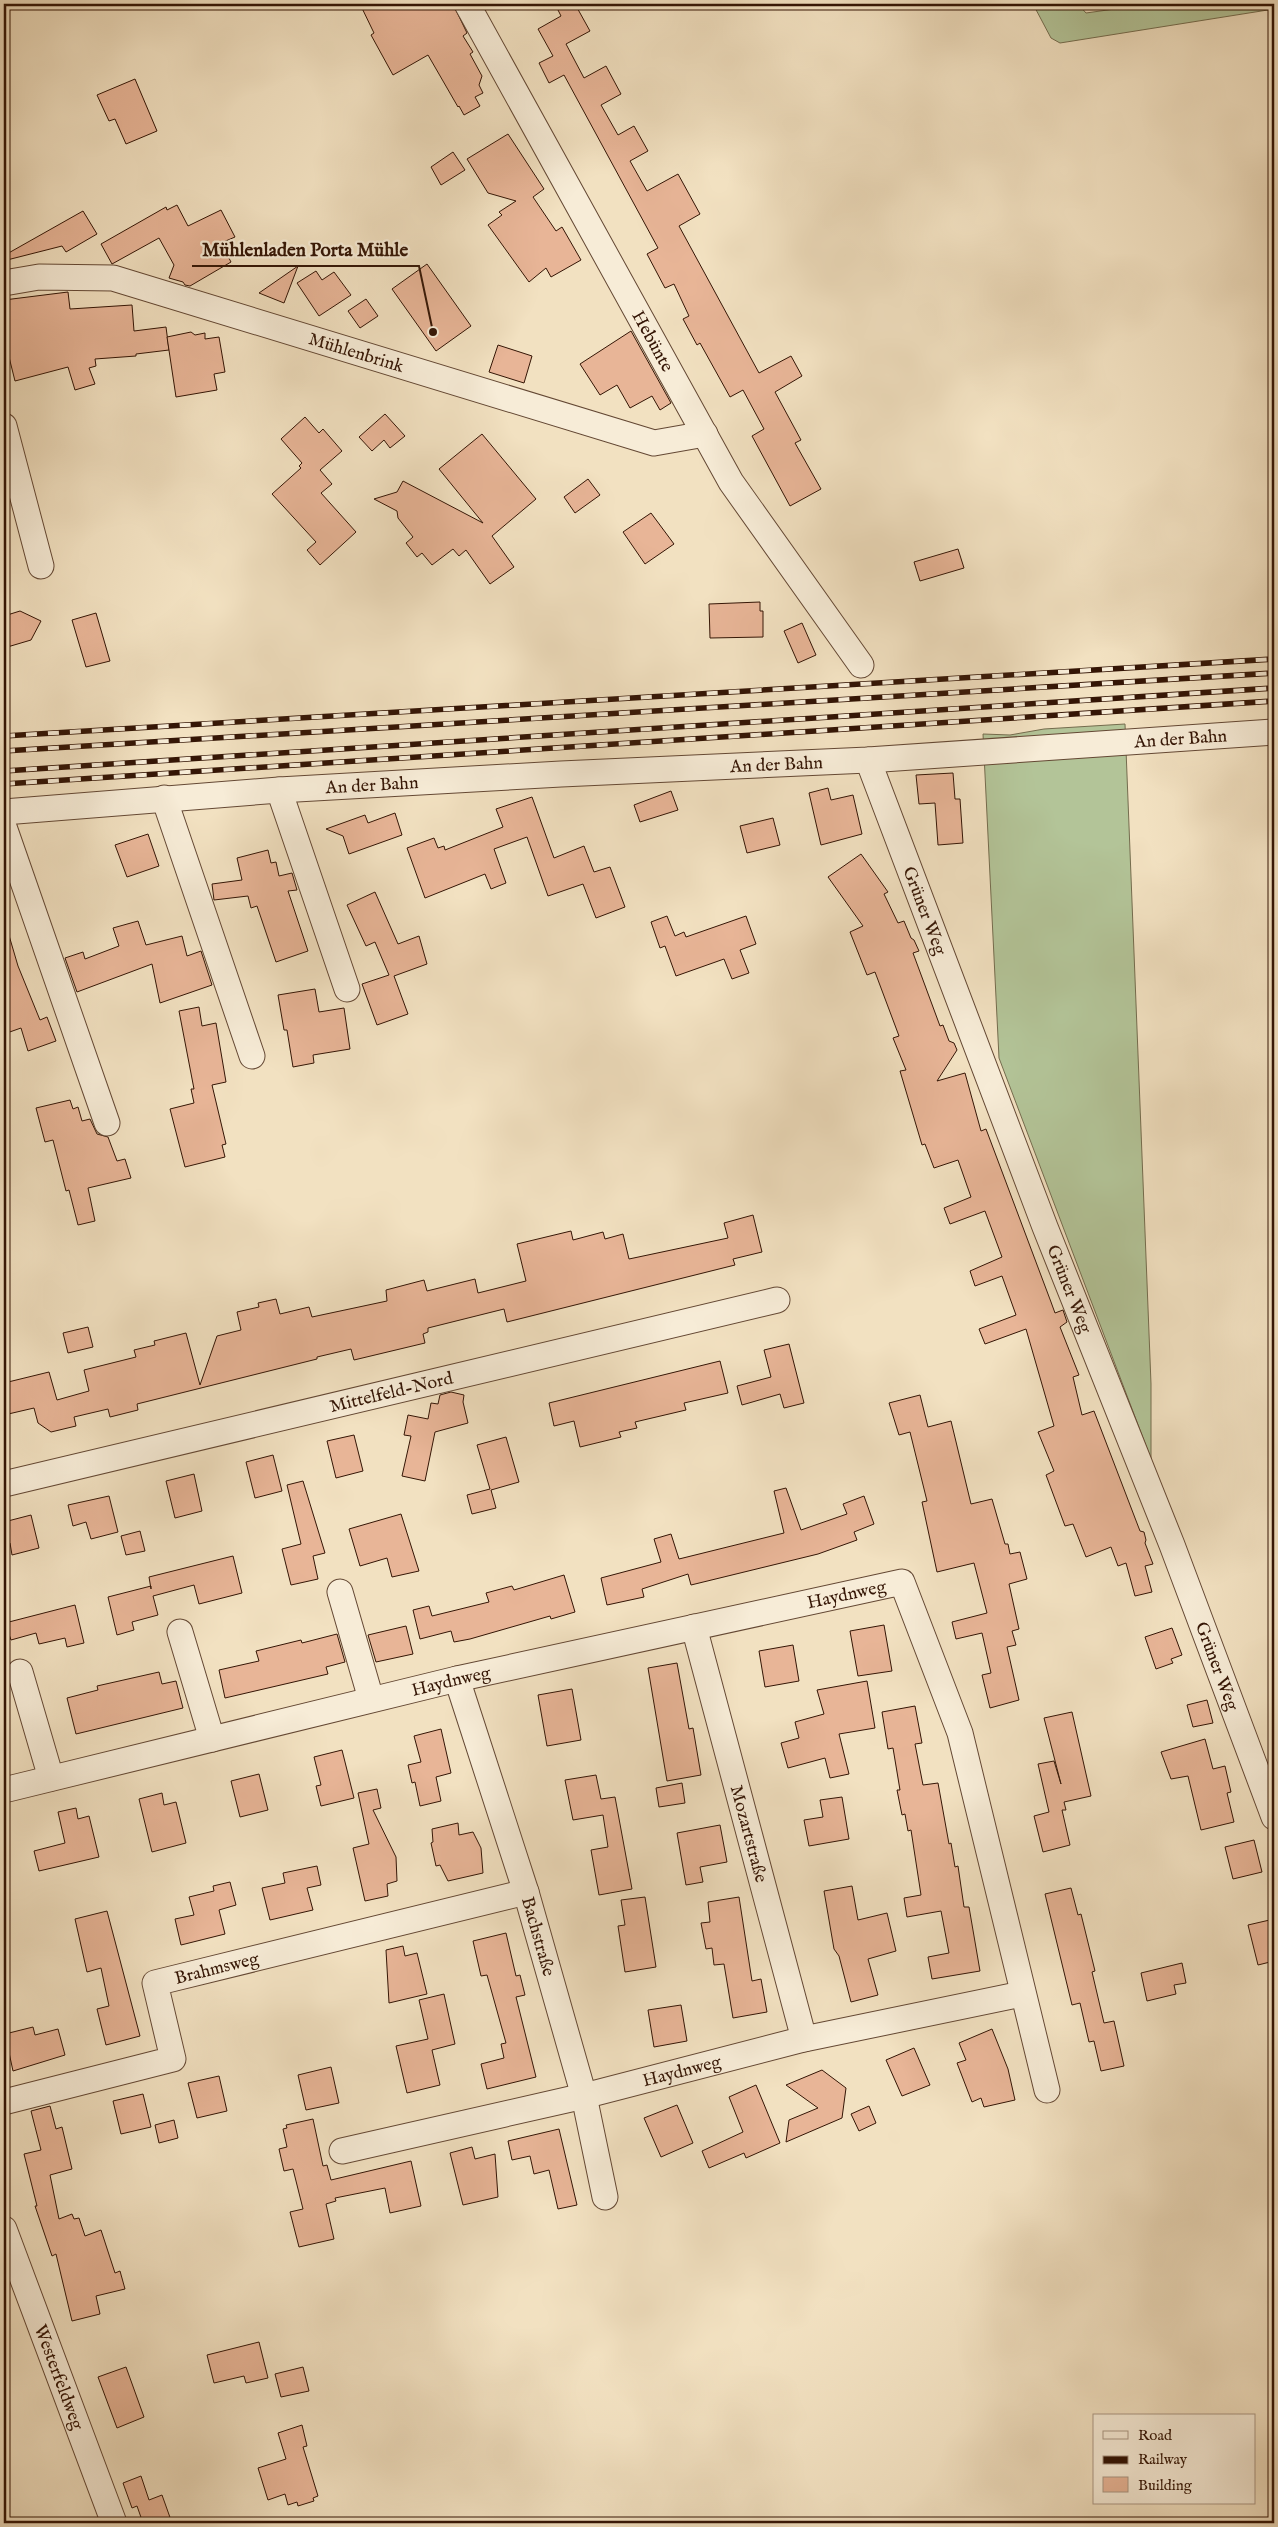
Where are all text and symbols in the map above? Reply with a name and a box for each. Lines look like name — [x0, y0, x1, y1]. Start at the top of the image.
callout: Mühlenladen Porta Mühle — [192, 232, 419, 266]
text: Mühlenladen Porta Mühle — [202, 239, 408, 263]
street label: Hebünte — [626, 307, 678, 376]
street label: Mühlenbrink — [305, 328, 407, 379]
street label: An der Bahn — [1133, 725, 1228, 755]
street label: An der Bahn — [729, 752, 824, 779]
street label: An der Bahn — [324, 772, 420, 800]
street label: Grüner Weg — [896, 864, 951, 959]
street label: Grüner Weg — [1040, 1242, 1096, 1337]
street label: Mittelfeld-Nord — [328, 1367, 456, 1419]
street label: Haydnweg — [805, 1576, 889, 1615]
street label: Grüner Weg — [1189, 1619, 1243, 1714]
street label: Haydnweg — [409, 1662, 493, 1703]
street label: Mozartstraße — [724, 1783, 772, 1885]
street label: Bachstraße — [515, 1894, 559, 1979]
street label: Brahmsweg — [173, 1948, 262, 1991]
street label: Haydnweg — [640, 2051, 724, 2093]
street label: Westerfeldweg — [28, 2322, 88, 2434]
legend — [1093, 2414, 1256, 2504]
text: Road — [1138, 2426, 1173, 2445]
text: Railway — [1138, 2450, 1188, 2469]
text: Building — [1138, 2476, 1193, 2495]

